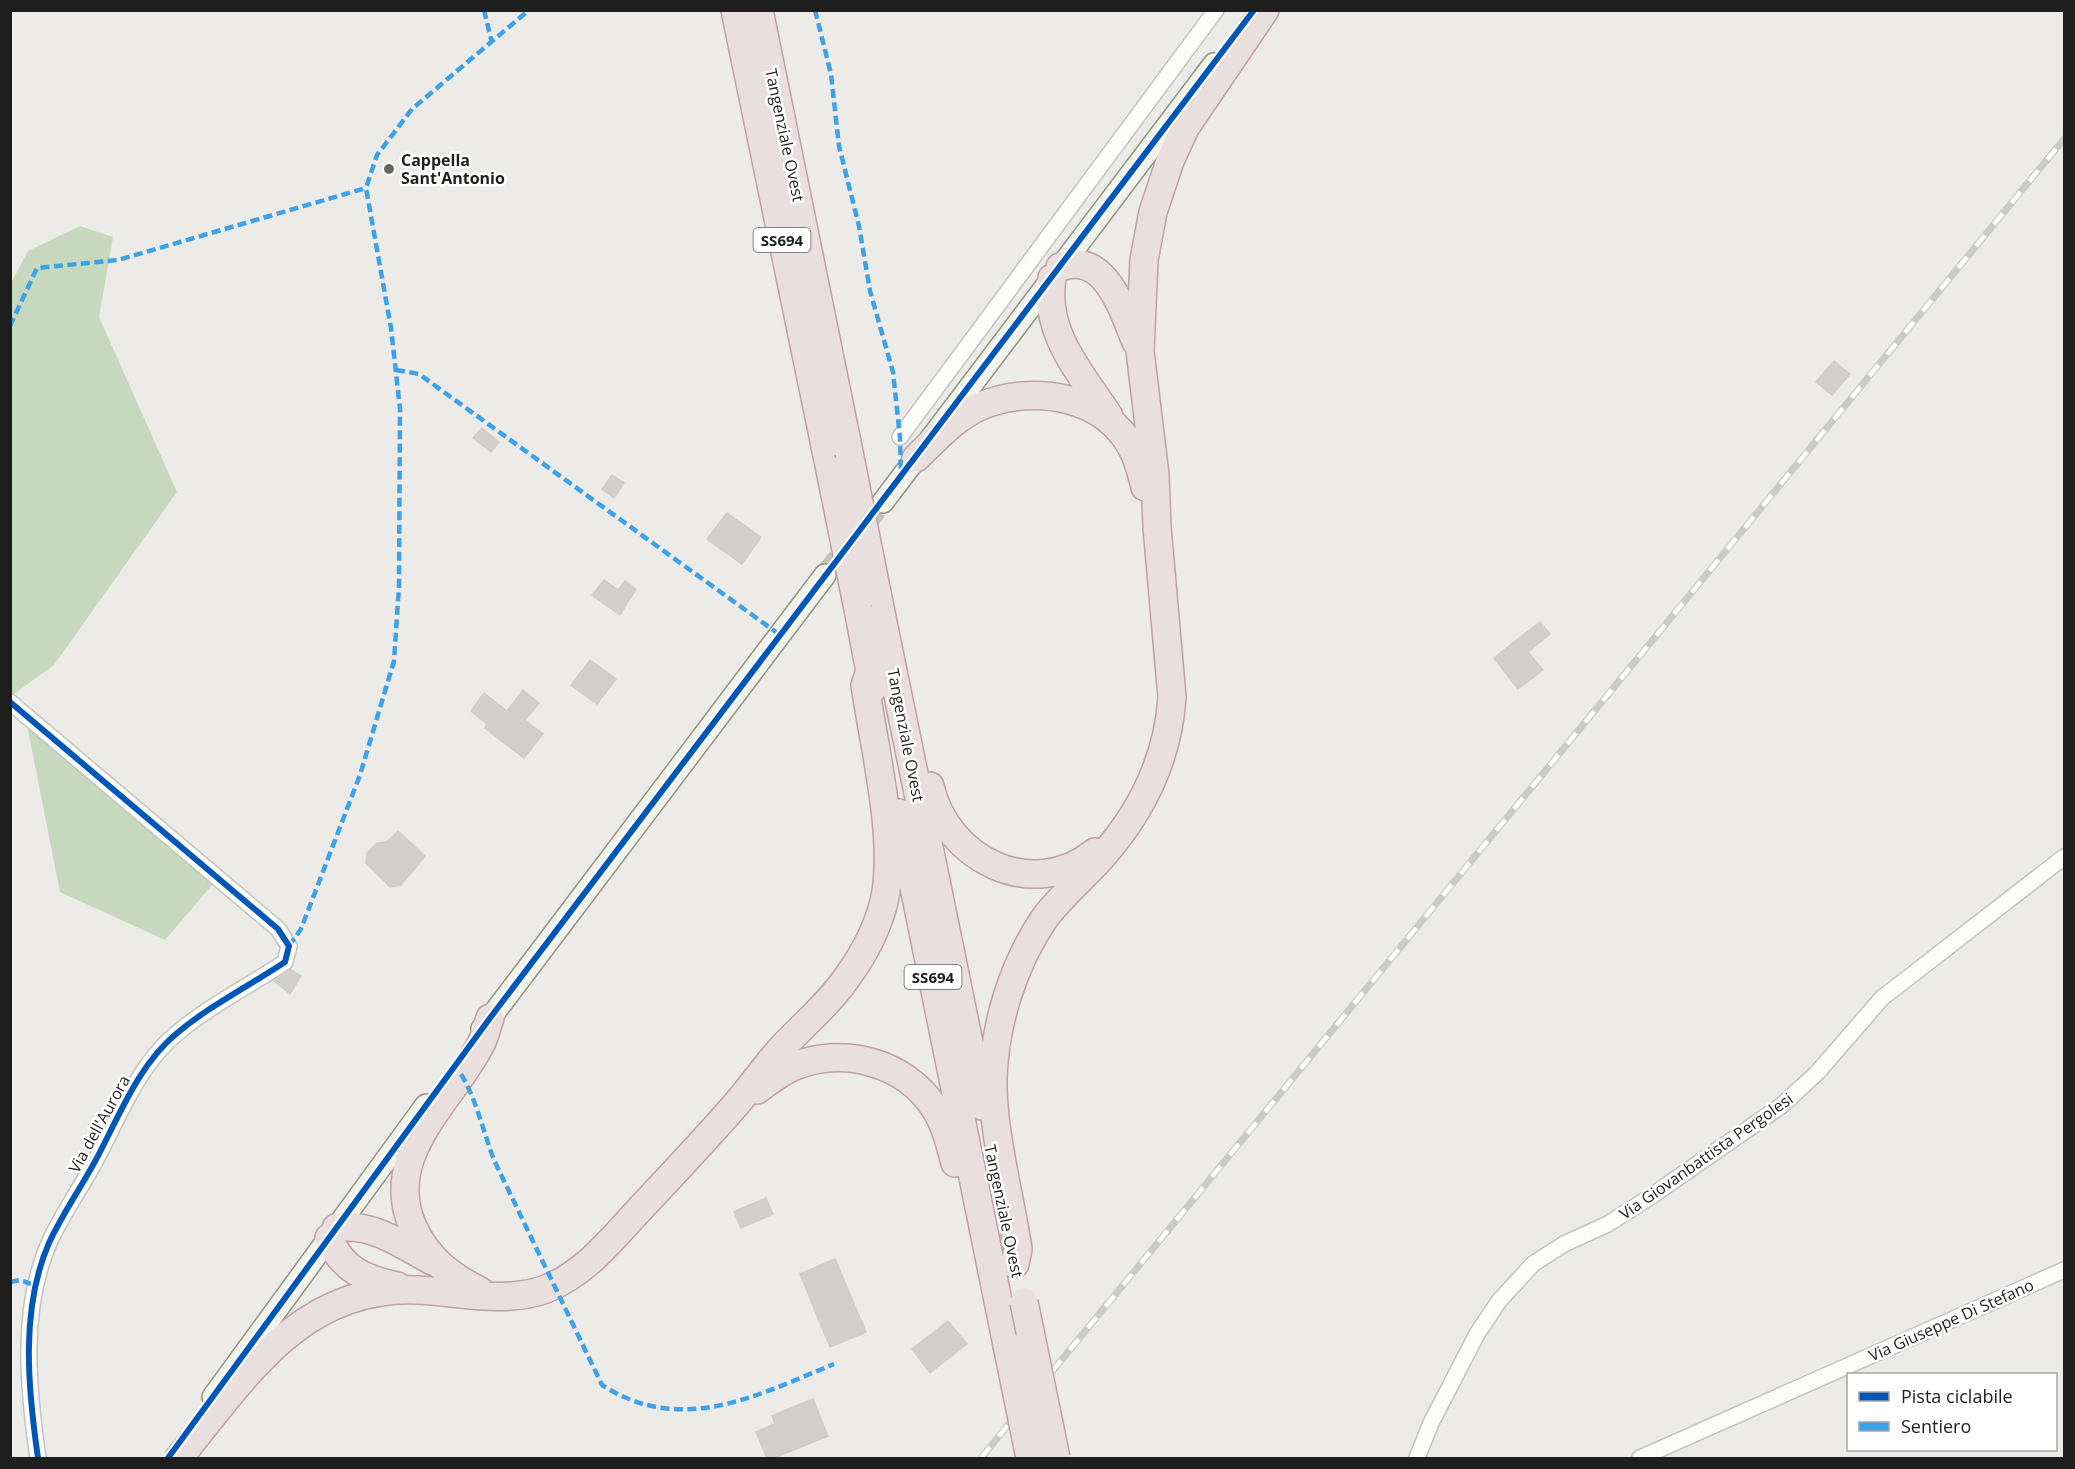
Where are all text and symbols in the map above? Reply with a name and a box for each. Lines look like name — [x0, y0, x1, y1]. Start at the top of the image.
street label: Tangenziale Ovest — [760, 67, 810, 204]
place label: Cappella Sant'Antonio — [401, 149, 505, 189]
marker: Cappella Sant'Antonio — [382, 162, 396, 176]
road number: SS694 — [754, 228, 810, 252]
street label: Tangenziale Ovest — [882, 666, 930, 804]
road number: SS694 — [904, 965, 962, 989]
street label: Via dell'Aurora — [63, 1071, 135, 1177]
street label: Via Giovanbattista Pergolesi — [1615, 1088, 1797, 1224]
street label: Tangenziale Ovest — [979, 1143, 1029, 1280]
street label: Via Giuseppe Di Stefano — [1865, 1274, 2037, 1366]
legend — [1847, 1373, 2057, 1451]
text: Pista ciclabile — [1901, 1384, 2013, 1408]
text: Sentiero — [1901, 1414, 1971, 1438]

